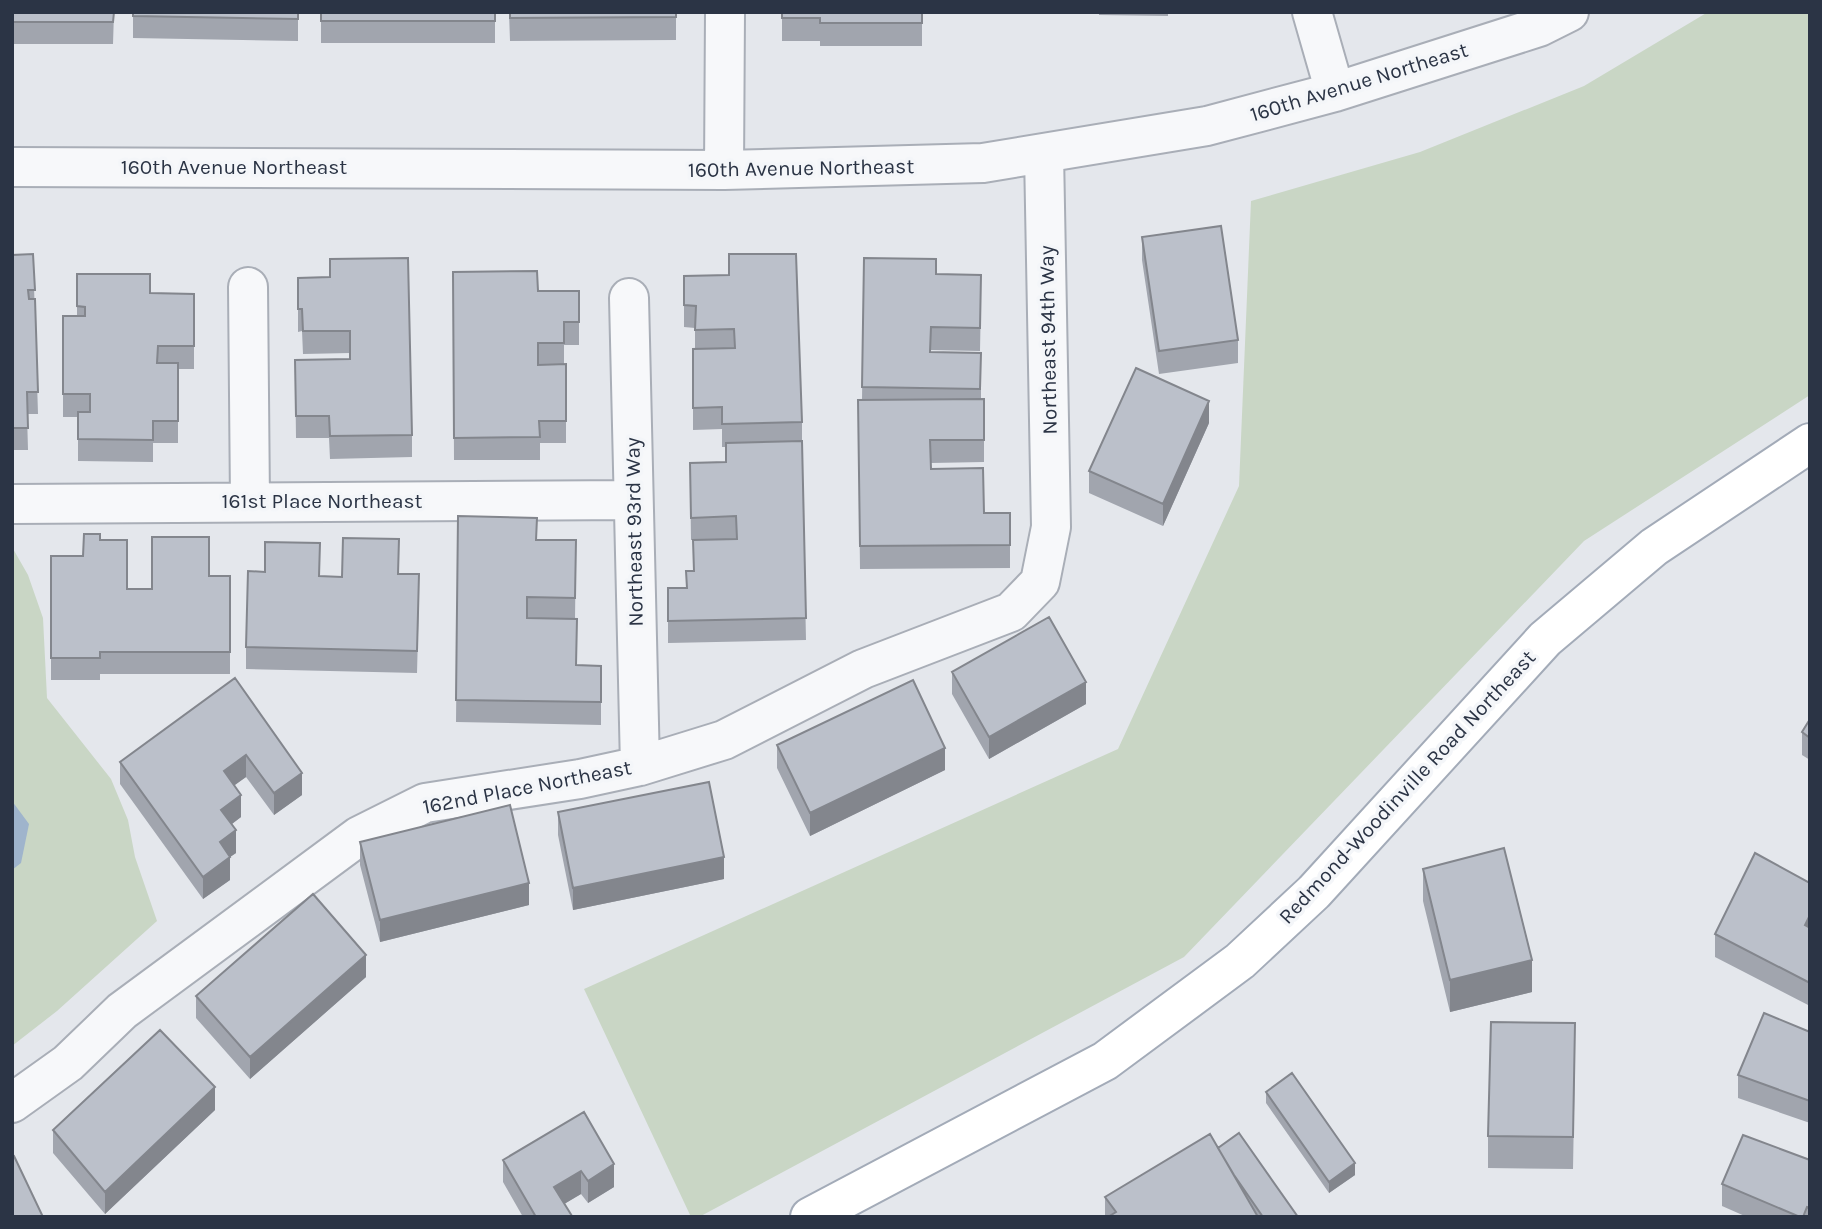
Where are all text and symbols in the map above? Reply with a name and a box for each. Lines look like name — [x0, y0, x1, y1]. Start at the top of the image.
street label: 160th Avenue Northeast — [1247, 37, 1471, 127]
street label: 160th Avenue Northeast — [688, 154, 914, 182]
street label: 160th Avenue Northeast — [121, 155, 347, 179]
street label: Northeast 94th Way — [1034, 245, 1062, 435]
street label: Northeast 93rd Way — [620, 437, 648, 627]
street label: 161st Place Northeast — [222, 489, 422, 513]
street label: Redmond-Woodinville Road Northeast — [1274, 645, 1540, 929]
street label: 162nd Place Northeast — [421, 755, 634, 819]

